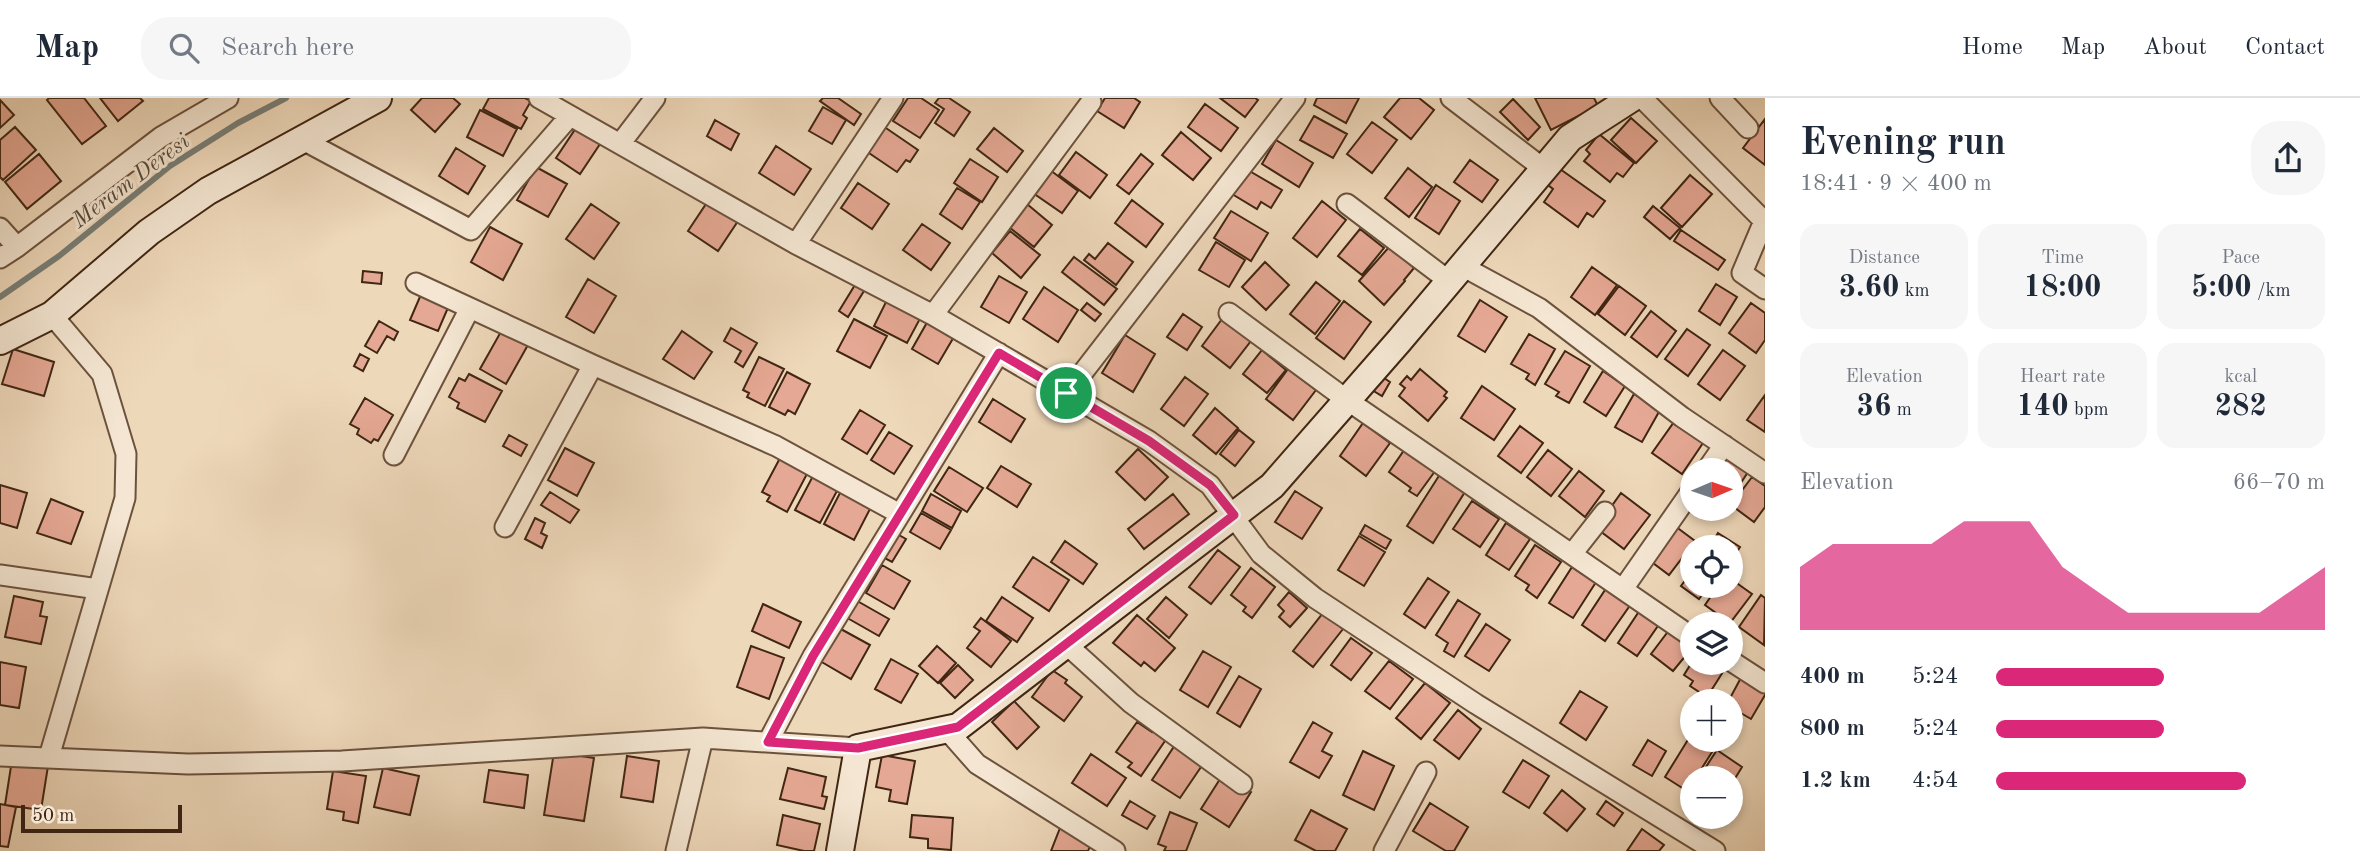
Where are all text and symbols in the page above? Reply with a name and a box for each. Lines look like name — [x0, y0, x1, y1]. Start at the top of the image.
search box — [141, 17, 631, 80]
icon: search — [165, 29, 203, 67]
text: Map — [35, 32, 99, 65]
text: Search here — [221, 35, 354, 61]
text: Home — [1962, 36, 2023, 60]
text: Map — [2061, 36, 2105, 60]
text: About — [2143, 36, 2207, 60]
text: Contact — [2245, 36, 2325, 60]
button: share — [2251, 121, 2325, 195]
text: Evening run — [1800, 125, 2006, 163]
water label: Meram Deresi — [67, 130, 194, 233]
text: 18:41 · 9 × 400 m — [1800, 172, 1992, 195]
text: Distance — [1848, 249, 1920, 268]
text: Time — [2041, 249, 2084, 268]
text: Pace — [2222, 249, 2260, 268]
text: 3.60 — [1839, 273, 1899, 303]
text: 18:00 — [2023, 273, 2101, 303]
text: 5:00 — [2191, 273, 2252, 303]
text: km — [1899, 282, 1930, 301]
text: /km — [2252, 282, 2291, 301]
pin — [1036, 363, 1096, 423]
text: Elevation — [1846, 368, 1923, 387]
text: Heart rate — [2020, 368, 2105, 387]
text: kcal — [2224, 368, 2257, 387]
icon: arrive — [1047, 374, 1085, 412]
text: 36 — [1857, 392, 1891, 422]
text: 140 — [2016, 392, 2069, 422]
text: 282 — [2215, 392, 2267, 422]
text: m — [1891, 401, 1912, 420]
text: bpm — [2069, 401, 2109, 420]
north arrow — [1680, 458, 1743, 522]
map controls — [1680, 458, 1743, 829]
text: Elevation — [1800, 471, 1894, 494]
text: 66–70 m — [2233, 471, 2325, 494]
button: locate — [1680, 535, 1743, 598]
button: layers — [1680, 612, 1743, 675]
text: 400 m — [1800, 665, 1865, 688]
text: 5:24 — [1912, 665, 1958, 688]
button: + — [1680, 689, 1743, 752]
text: 800 m — [1800, 717, 1865, 740]
text: 5:24 — [1912, 717, 1958, 740]
button: − — [1680, 766, 1743, 829]
text: 1.2 km — [1800, 769, 1871, 792]
text: 4:54 — [1912, 769, 1958, 792]
scale bar — [21, 802, 182, 834]
text: 50 m — [32, 807, 74, 826]

